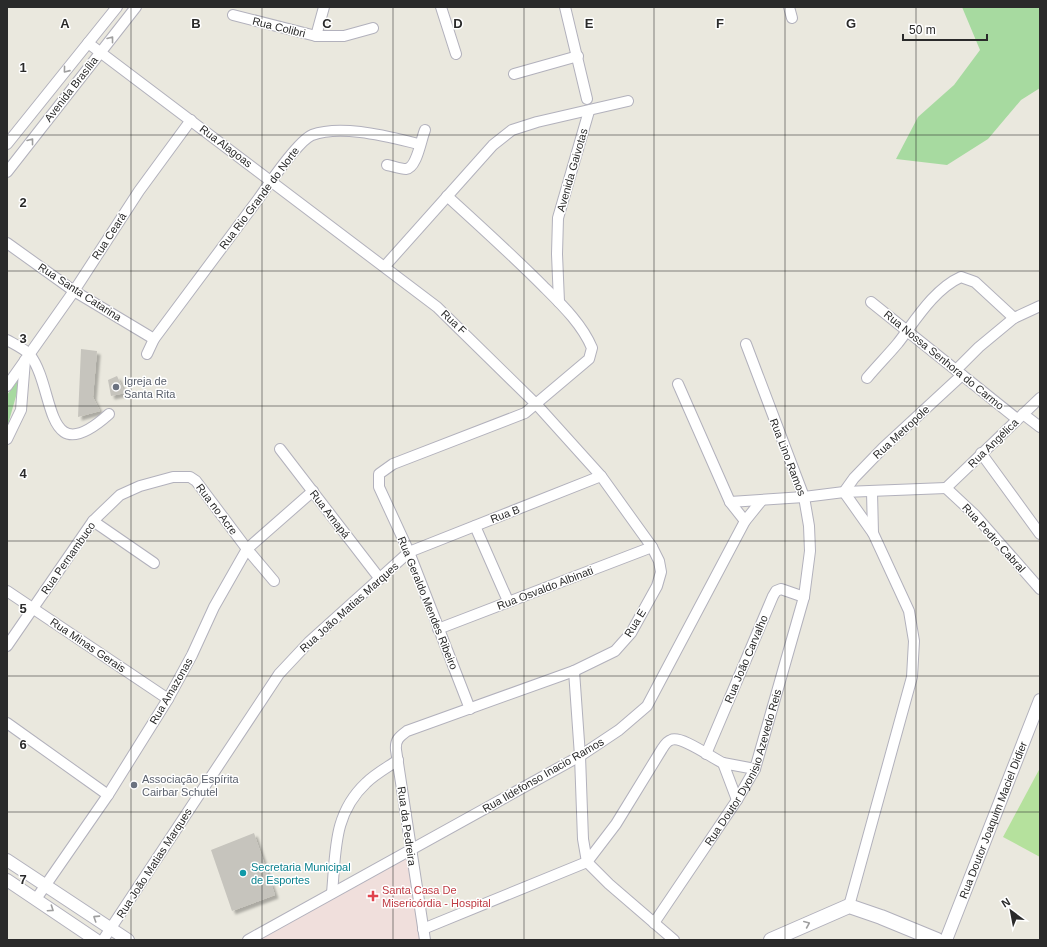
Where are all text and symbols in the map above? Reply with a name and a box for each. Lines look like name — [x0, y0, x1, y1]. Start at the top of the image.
street label: Rua Colibri — [251, 15, 307, 39]
text: A — [60, 16, 70, 31]
text: B — [191, 16, 201, 31]
text: C — [322, 16, 332, 31]
text: D — [453, 16, 463, 31]
text: E — [585, 16, 594, 31]
text: F — [716, 16, 724, 31]
text: G — [846, 16, 856, 31]
scale bar — [903, 16, 987, 42]
text: 50 m — [909, 23, 936, 37]
one-way arrow — [106, 36, 113, 43]
street label: Avenida Brasília — [42, 53, 101, 124]
text: 1 — [19, 60, 27, 75]
one-way arrow — [64, 66, 71, 73]
street label: Rua Alagoas — [197, 122, 255, 170]
street label: Avenida Gaivotas — [554, 127, 590, 213]
one-way arrow — [26, 138, 33, 145]
street label: Rua Rio Grande do Norte — [217, 145, 301, 251]
text: 2 — [19, 195, 27, 210]
street label: Rua Ceará — [89, 210, 129, 262]
street label: Rua Santa Catarina — [36, 261, 125, 324]
street label: Rua F — [439, 307, 469, 337]
street label: Rua Nossa Senhora do Carmo — [882, 308, 1006, 412]
text: 3 — [19, 331, 27, 346]
place label: Igreja de Santa Rita — [124, 375, 176, 400]
marker: Igreja de Santa Rita — [111, 382, 121, 392]
street label: Rua Metropole — [871, 403, 931, 461]
street label: Rua Angélica — [966, 416, 1021, 470]
street label: Rua Lino Ramos — [768, 417, 808, 498]
text: 4 — [19, 466, 27, 481]
street label: Rua no Acre — [194, 481, 240, 537]
street label: Rua Amapá — [308, 488, 353, 541]
street label: Rua Pedro Cabral — [960, 501, 1028, 575]
street label: Rua B — [489, 503, 521, 525]
street label: Rua Pernambuco — [39, 519, 97, 597]
street label: Rua Geraldo Mendes Ribeiro — [396, 535, 460, 671]
street label: Rua João Matias Marques — [297, 559, 401, 654]
street label: Rua Osvaldo Albinati — [495, 564, 595, 612]
text: 5 — [19, 601, 27, 616]
street label: Rua E — [622, 607, 648, 639]
street label: Rua João Carvalho — [722, 613, 770, 705]
street label: Rua Minas Gerais — [48, 615, 128, 675]
street label: Rua Amazonas — [147, 655, 195, 726]
street label: Rua Doutor Dyonisio Azevedo Reis — [702, 687, 784, 848]
street label: Rua Ildefonso Inacio Ramos — [480, 735, 606, 815]
text: 6 — [19, 737, 27, 752]
street label: Rua Doutor Joaquim Maciel Didier — [957, 739, 1029, 900]
place label: Associação Espírita Cairbar Schutel — [142, 773, 239, 798]
marker: Associação Espírita Cairbar Schutel — [129, 780, 139, 790]
street label: Rua da Pedreira — [395, 786, 419, 867]
street label: Rua João Matias Marques — [114, 805, 194, 920]
place label: Secretaria Municipal de Esportes — [251, 861, 351, 886]
marker: Secretaria Municipal de Esportes — [238, 868, 248, 878]
text: 7 — [19, 872, 27, 887]
place label: Santa Casa De Misericórdia - Hospital — [382, 884, 491, 909]
marker: Santa Casa De Misericórdia - Hospital — [367, 890, 379, 902]
north arrow — [991, 891, 1031, 931]
text: N — [999, 895, 1012, 910]
one-way arrow — [47, 904, 54, 912]
one-way arrow — [93, 915, 100, 923]
one-way arrow — [804, 921, 811, 929]

